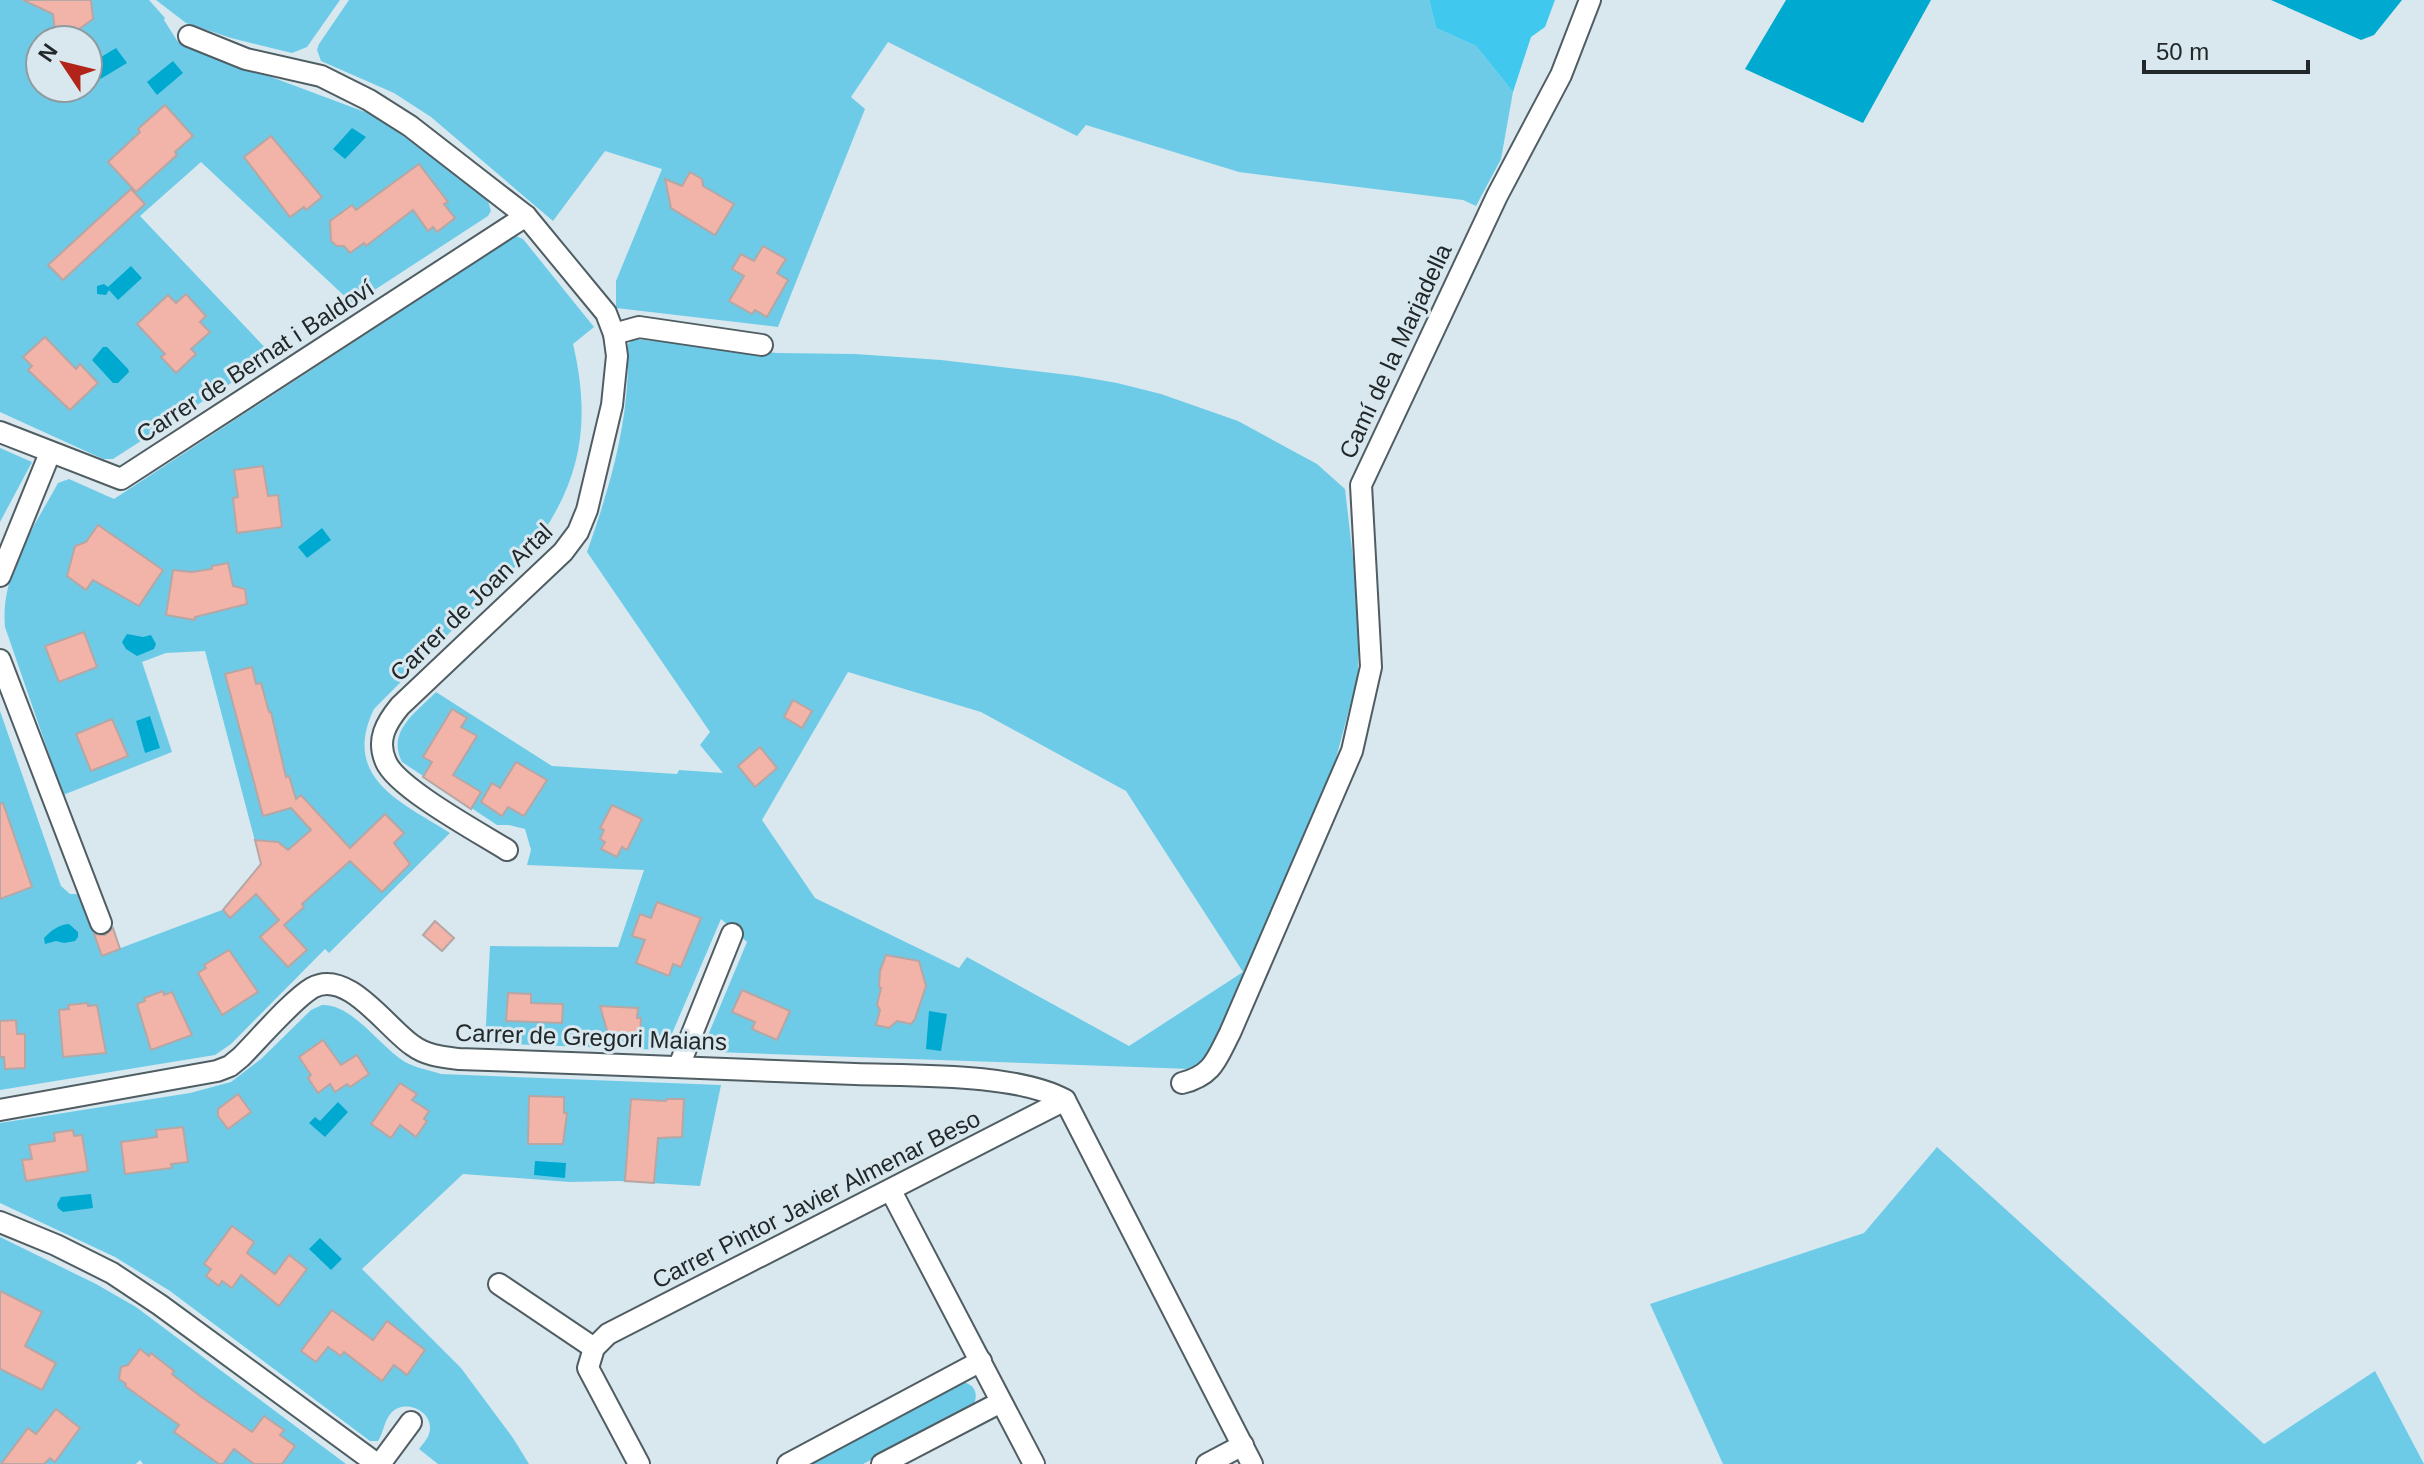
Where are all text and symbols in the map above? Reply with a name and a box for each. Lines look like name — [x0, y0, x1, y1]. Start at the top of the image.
north arrow — [24, 24, 104, 104]
scale bar — [2144, 24, 2308, 74]
text: 50 m — [2156, 38, 2209, 65]
text: N — [33, 39, 63, 66]
street label: Camí de la Marjadella — [1333, 239, 1457, 462]
street label: Carrer de Bernat i Baldoví — [131, 274, 379, 448]
street label: Carrer de Joan Artal — [384, 518, 558, 686]
street label: Carrer de Gregori Maians — [455, 1019, 727, 1055]
street label: Carrer Pintor Javier Almenar Beso — [648, 1104, 984, 1294]

